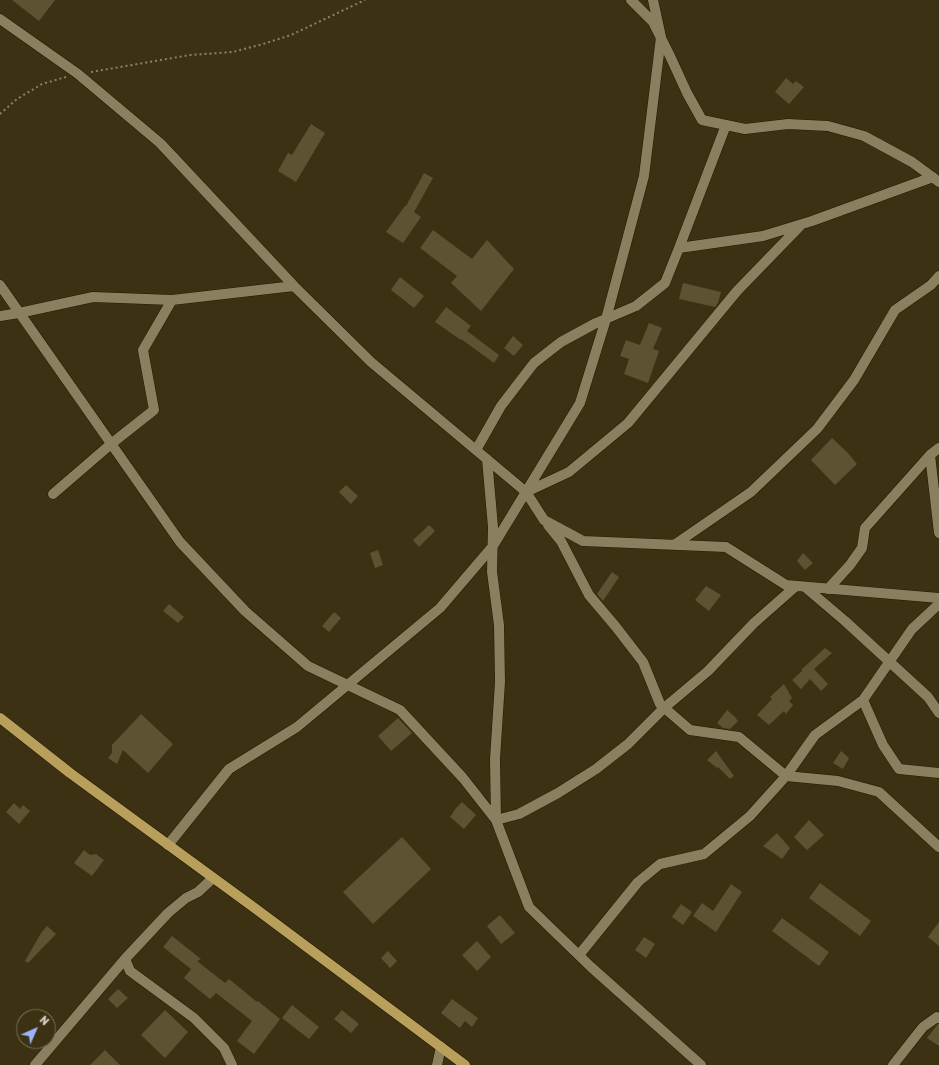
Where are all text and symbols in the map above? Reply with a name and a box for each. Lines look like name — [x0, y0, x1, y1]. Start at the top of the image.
north arrow — [16, 1009, 56, 1049]
text: N — [37, 1013, 52, 1028]

